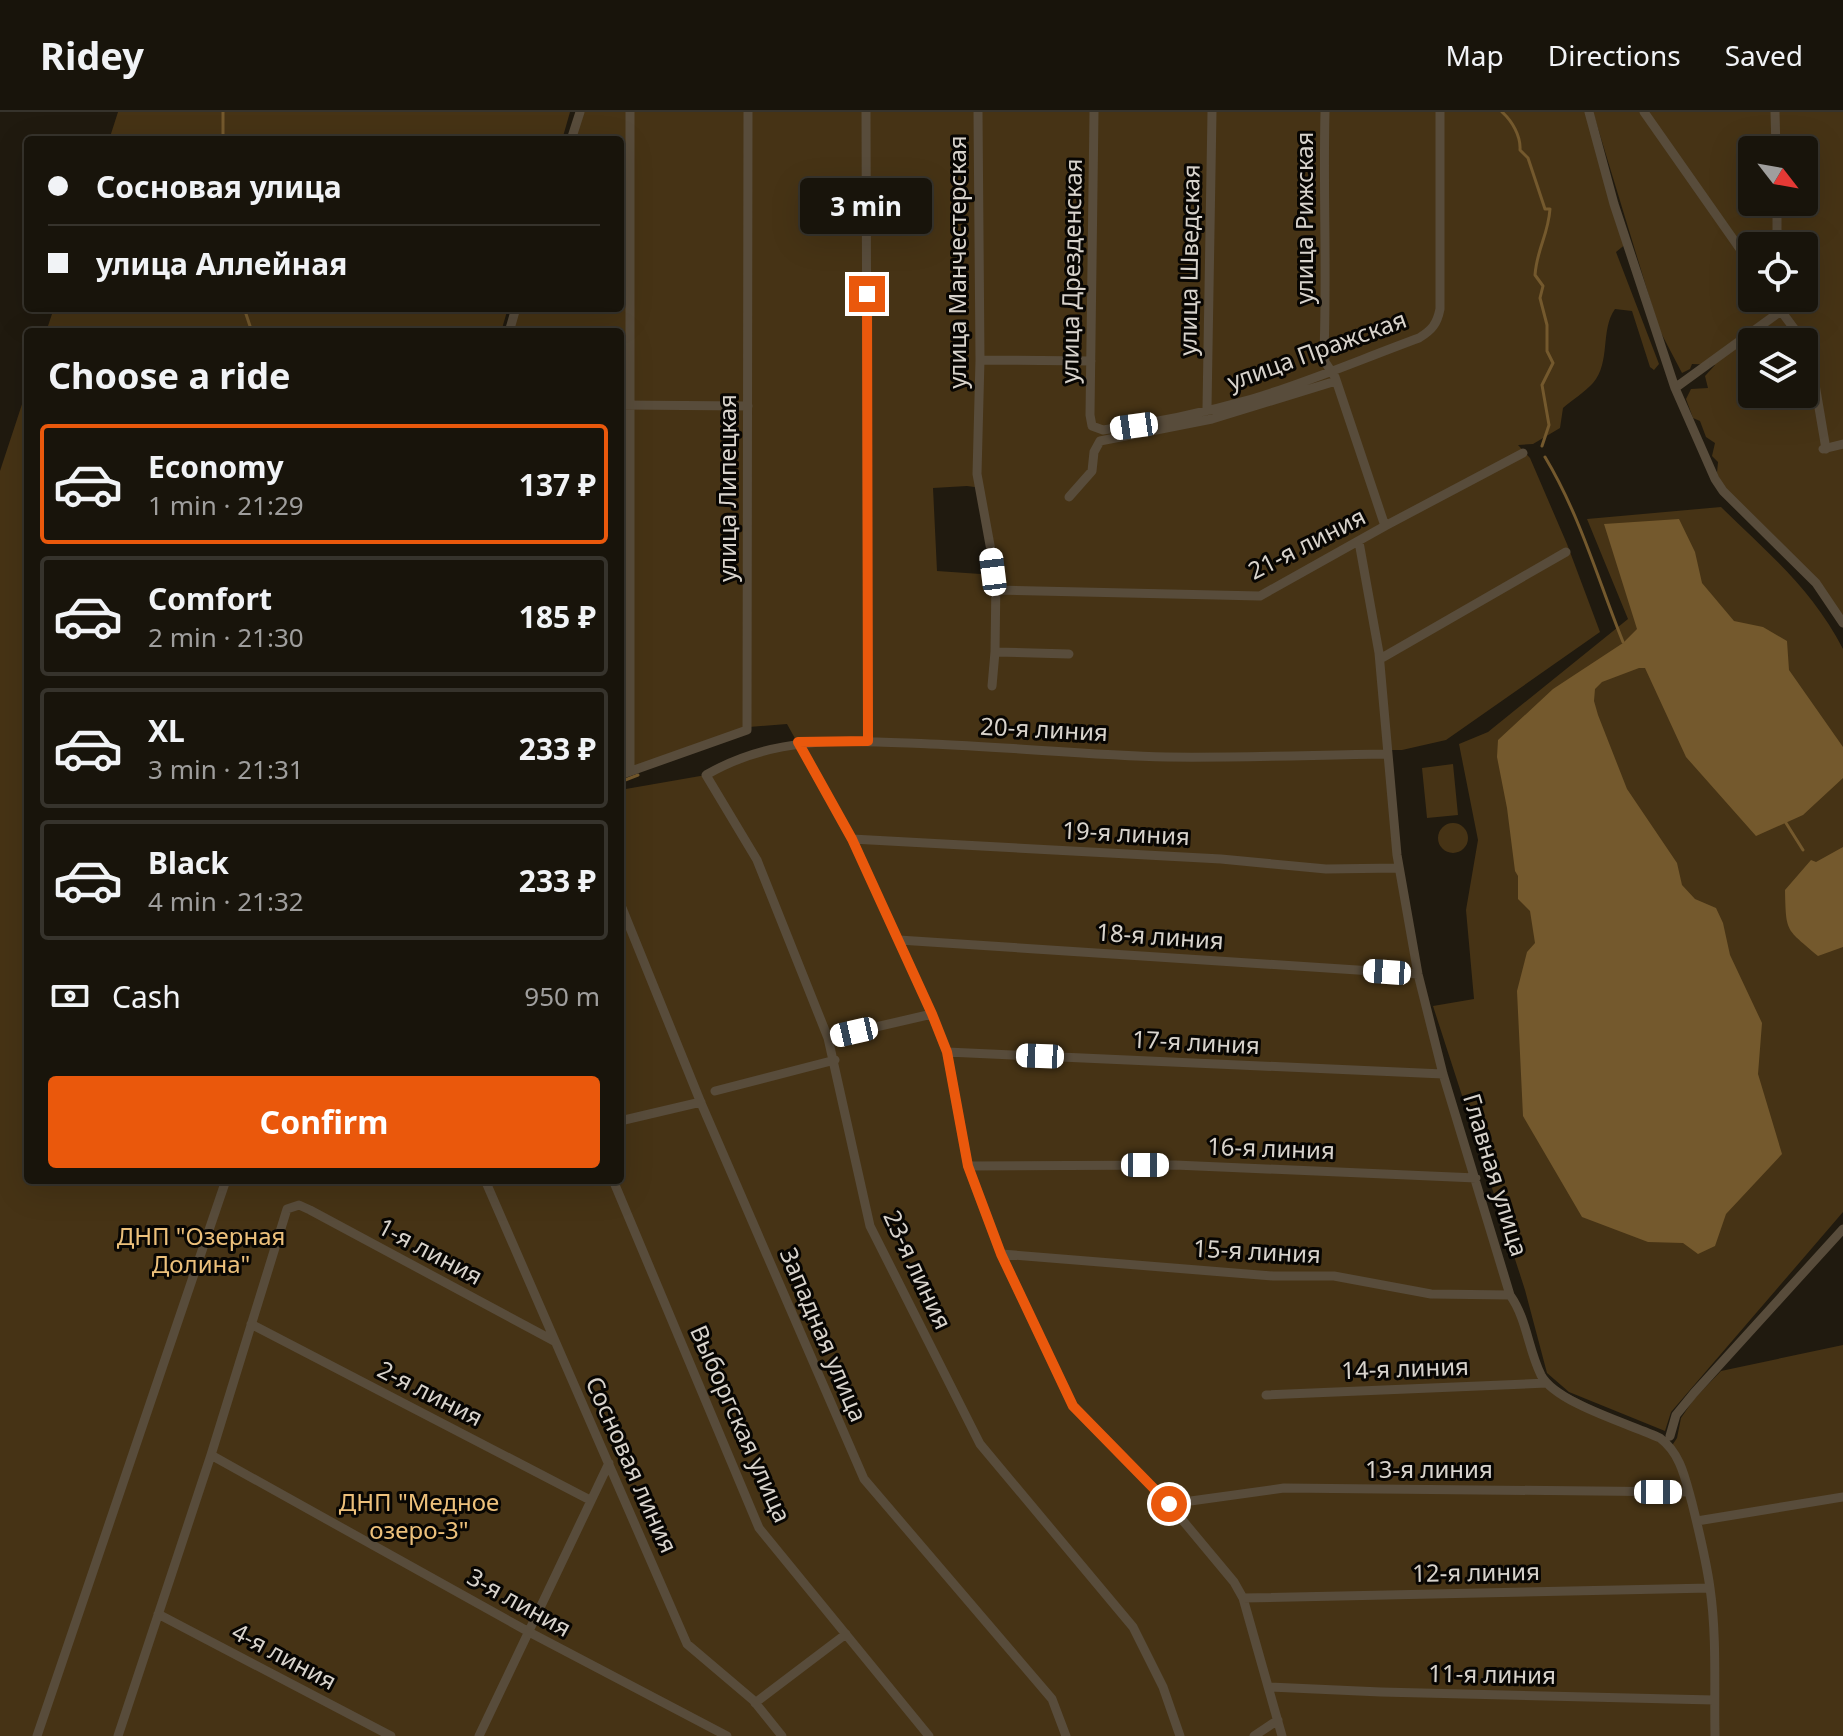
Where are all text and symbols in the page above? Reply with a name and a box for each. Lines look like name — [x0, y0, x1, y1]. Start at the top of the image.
text: Ridey — [40, 29, 144, 81]
text: Map — [1445, 36, 1504, 74]
text: Directions — [1548, 36, 1681, 74]
text: Saved — [1725, 36, 1803, 74]
street label: улица Рижская — [1287, 132, 1320, 304]
street label: улица Манчестерская — [940, 135, 973, 389]
north arrow — [1738, 136, 1818, 216]
map controls — [1738, 136, 1818, 408]
street label: улица Дрезденская — [1052, 158, 1089, 384]
street label: улица Шведская — [1170, 164, 1207, 356]
text: Сосновая улица — [96, 166, 342, 207]
callout: 3 min — [801, 178, 933, 234]
text: 3 min — [830, 188, 902, 224]
button: locate — [1738, 232, 1818, 312]
text: улица Аллейная — [96, 243, 347, 284]
route end — [849, 276, 885, 312]
street label: улица Пражская — [1222, 302, 1411, 397]
button: layers — [1738, 328, 1818, 408]
text: Choose a ride — [48, 351, 290, 400]
street label: улица Липецкая — [710, 394, 743, 582]
car — [1109, 411, 1159, 441]
text: Economy — [148, 446, 284, 487]
icon: car — [52, 448, 124, 520]
text: 137 ₽ — [519, 464, 596, 505]
text: 1 min · 21:29 — [148, 487, 304, 523]
street label: 21-я линия — [1242, 499, 1371, 586]
car — [978, 547, 1008, 597]
text: Comfort — [148, 578, 272, 619]
icon: car — [52, 580, 124, 652]
text: 185 ₽ — [519, 596, 596, 637]
text: 2 min · 21:30 — [148, 619, 304, 655]
street label: 20-я линия — [979, 709, 1109, 748]
text: XL — [148, 710, 185, 751]
icon: car — [52, 712, 124, 784]
text: 233 ₽ — [519, 728, 596, 769]
text: 3 min · 21:31 — [148, 751, 304, 787]
street label: 19-я линия — [1061, 813, 1191, 852]
text: Black — [148, 842, 229, 883]
icon: car — [52, 844, 124, 916]
text: 233 ₽ — [519, 860, 596, 901]
text: 4 min · 21:32 — [148, 883, 304, 919]
street label: 18-я линия — [1095, 915, 1225, 956]
car — [1362, 958, 1412, 986]
icon: cash — [48, 974, 92, 1018]
text: Cash — [112, 976, 181, 1017]
text: 950 m — [524, 978, 600, 1014]
car — [828, 1015, 880, 1049]
street label: 17-я линия — [1131, 1022, 1261, 1061]
car — [1016, 1043, 1064, 1069]
button: Confirm — [48, 1076, 600, 1168]
street label: Главная улица — [1456, 1089, 1537, 1260]
street label: 16-я линия — [1207, 1129, 1335, 1166]
car — [1121, 1153, 1169, 1177]
street label: 23-я линия — [876, 1204, 960, 1334]
street label: 1-я линия — [373, 1209, 489, 1292]
park label: ДНП "Озерная Долина" — [117, 1219, 285, 1280]
street label: 15-я линия — [1192, 1231, 1322, 1270]
street label: Западная улица — [773, 1242, 876, 1426]
street label: Выборгская улица — [683, 1319, 800, 1527]
street label: 14-я линия — [1341, 1349, 1469, 1386]
street label: 2-я линия — [372, 1352, 489, 1433]
street label: Сосновая линия — [579, 1371, 686, 1558]
street label: 13-я линия — [1365, 1452, 1493, 1485]
car — [1634, 1480, 1682, 1504]
park label: ДНП "Медное озеро-3" — [339, 1485, 499, 1546]
route start — [1151, 1486, 1187, 1522]
street label: 12-я линия — [1412, 1554, 1540, 1589]
street label: 3-я линия — [462, 1560, 578, 1644]
street label: 4-я линия — [227, 1614, 343, 1697]
street label: 11-я линия — [1428, 1656, 1556, 1691]

